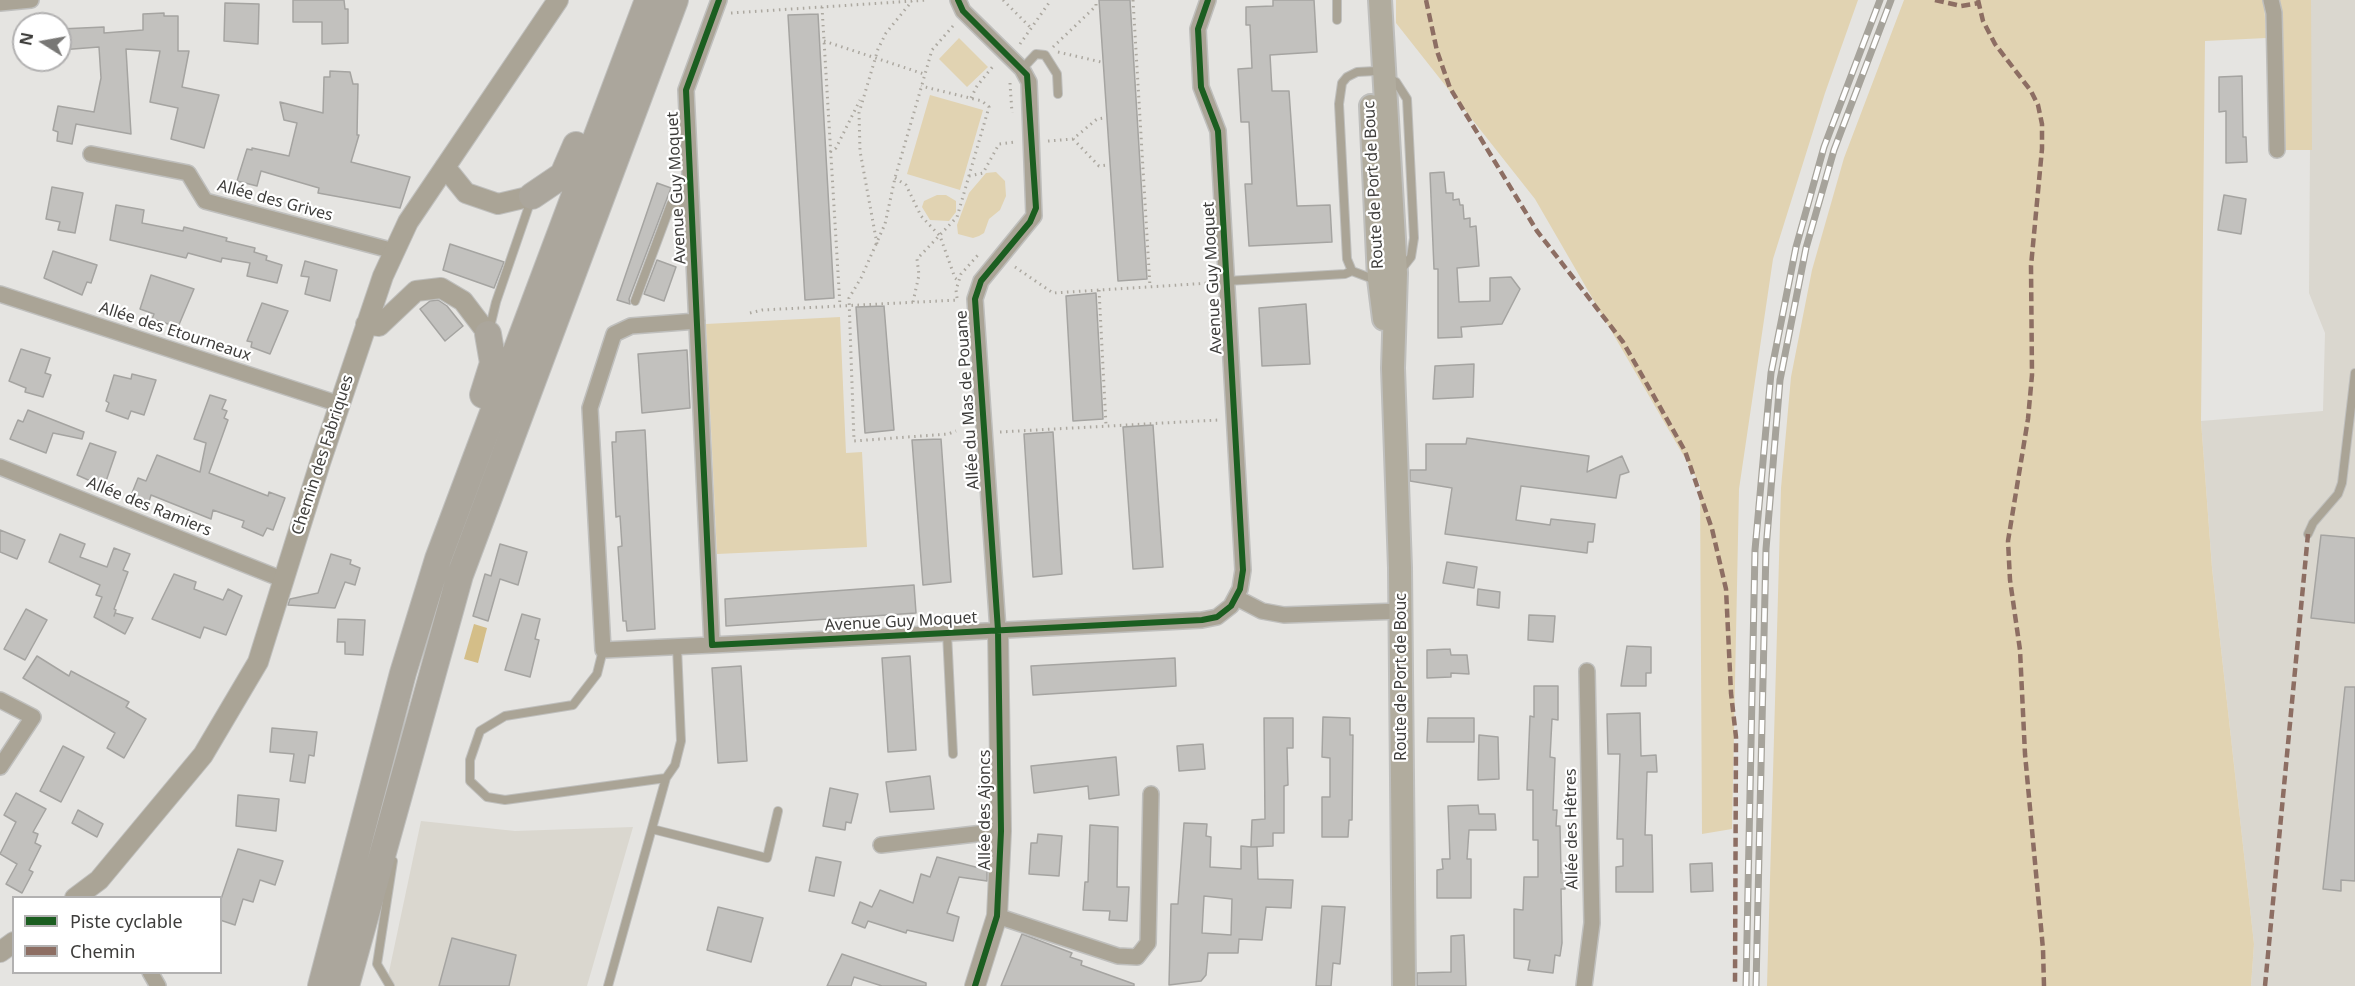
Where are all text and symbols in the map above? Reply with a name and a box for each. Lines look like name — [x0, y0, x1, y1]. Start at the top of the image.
north arrow — [12, 12, 72, 72]
text: N — [14, 30, 38, 47]
street label: Route de Port de Bouc — [1360, 101, 1388, 269]
street label: Avenue Guy Moquet — [663, 111, 691, 265]
street label: Allée des Grives — [215, 176, 335, 226]
street label: Avenue Guy Moquet — [1199, 201, 1227, 355]
street label: Allée des Etourneaux — [97, 298, 253, 366]
street label: Allée du Mas de Pouane — [952, 310, 984, 490]
street label: Chemin des Fabriques — [288, 373, 358, 537]
street label: Allée des Ramiers — [84, 473, 214, 541]
street label: Route de Port de Bouc — [1391, 593, 1411, 761]
street label: Avenue Guy Moquet — [824, 608, 978, 636]
street label: Allée des Ajoncs — [975, 750, 995, 870]
street label: Allée des Hêtres — [1561, 768, 1583, 890]
legend — [12, 896, 222, 974]
text: Piste cyclable — [70, 909, 183, 933]
text: Chemin — [70, 939, 135, 963]

